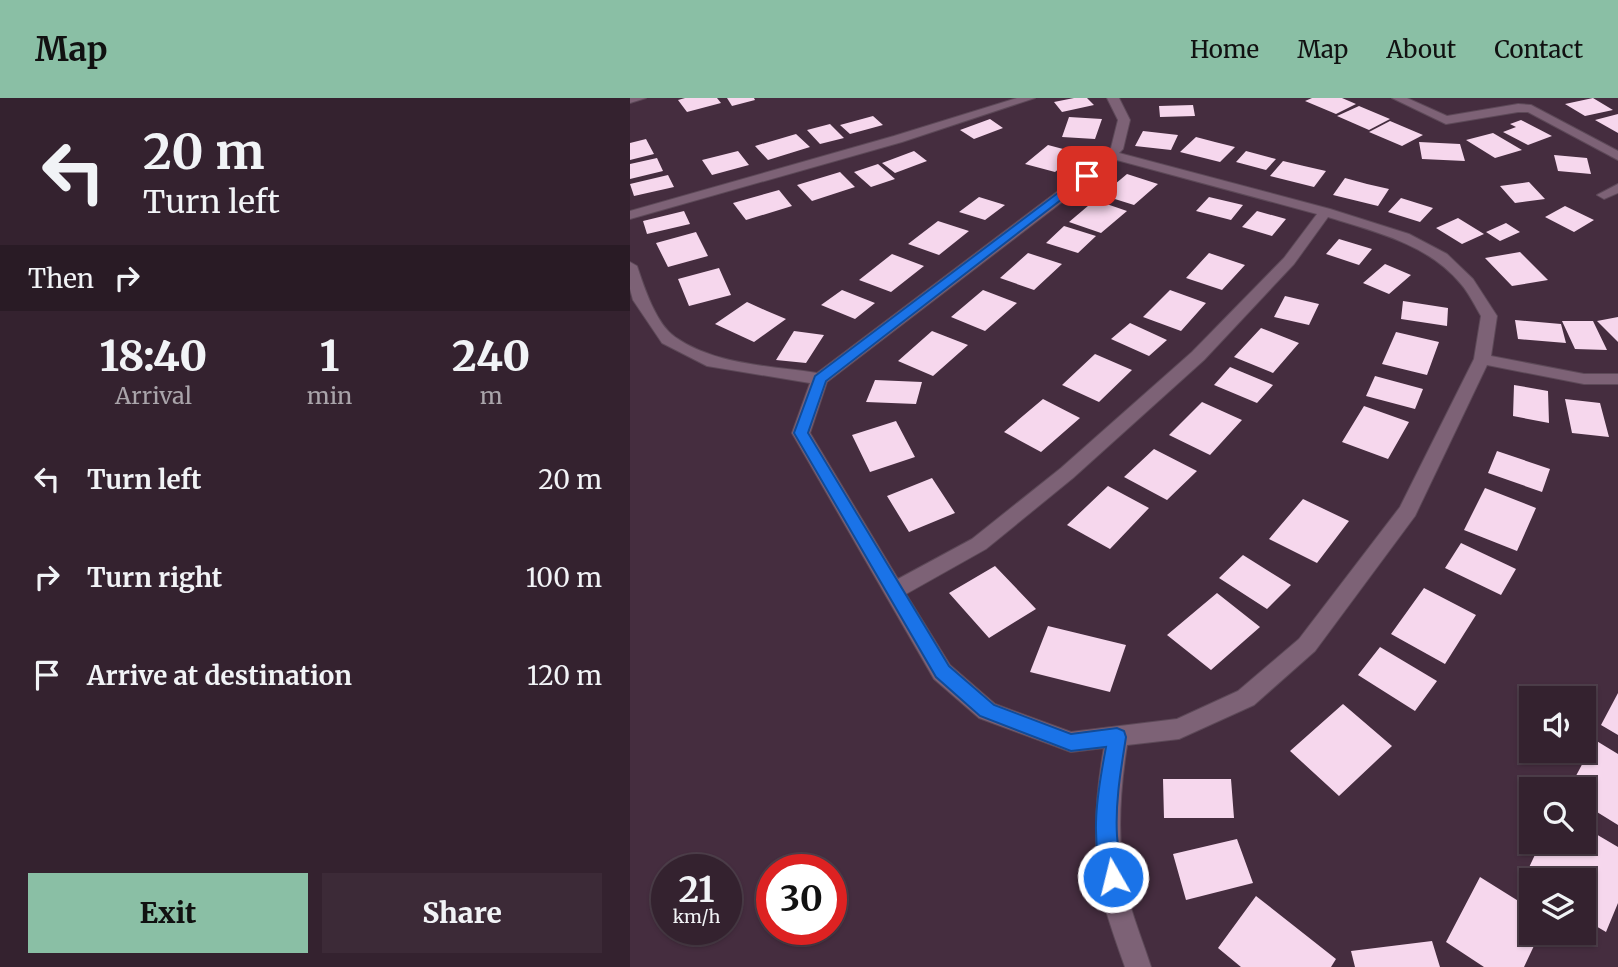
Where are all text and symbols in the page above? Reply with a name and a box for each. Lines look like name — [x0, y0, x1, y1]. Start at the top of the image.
text: Map — [35, 29, 108, 70]
text: Home — [1190, 34, 1259, 65]
text: Map — [1297, 34, 1348, 65]
text: About — [1386, 34, 1456, 65]
text: Contact — [1494, 34, 1583, 65]
text: 20 m — [143, 121, 264, 182]
icon: left — [28, 126, 119, 217]
pin — [1057, 146, 1117, 206]
icon: arrive — [1068, 157, 1106, 195]
text: Turn left — [143, 182, 280, 222]
icon: right — [108, 259, 146, 297]
text: Then — [28, 262, 94, 295]
text: 18:40 — [100, 330, 207, 382]
text: 1 — [320, 330, 339, 382]
text: 240 — [452, 330, 530, 382]
text: Arrival — [115, 381, 192, 410]
text: min — [307, 381, 352, 410]
text: m — [480, 381, 503, 410]
icon: left — [28, 460, 66, 498]
text: Turn left — [87, 463, 201, 496]
text: 20 m — [538, 463, 602, 496]
icon: right — [28, 558, 66, 596]
text: Turn right — [87, 561, 222, 594]
text: 100 m — [526, 561, 602, 594]
icon: arrive — [28, 656, 66, 694]
text: Arrive at destination — [87, 659, 352, 692]
text: 120 m — [527, 659, 602, 692]
map controls — [1519, 686, 1596, 945]
button: sound — [1519, 686, 1596, 763]
button: search — [1519, 777, 1596, 854]
position arrow — [1076, 840, 1150, 914]
speed limit sign: 30 — [756, 854, 847, 945]
text: 21 — [679, 868, 714, 912]
button: layers — [1519, 868, 1596, 945]
button: Exit — [28, 873, 308, 953]
button: Share — [322, 873, 602, 953]
text: km/h — [673, 905, 720, 928]

